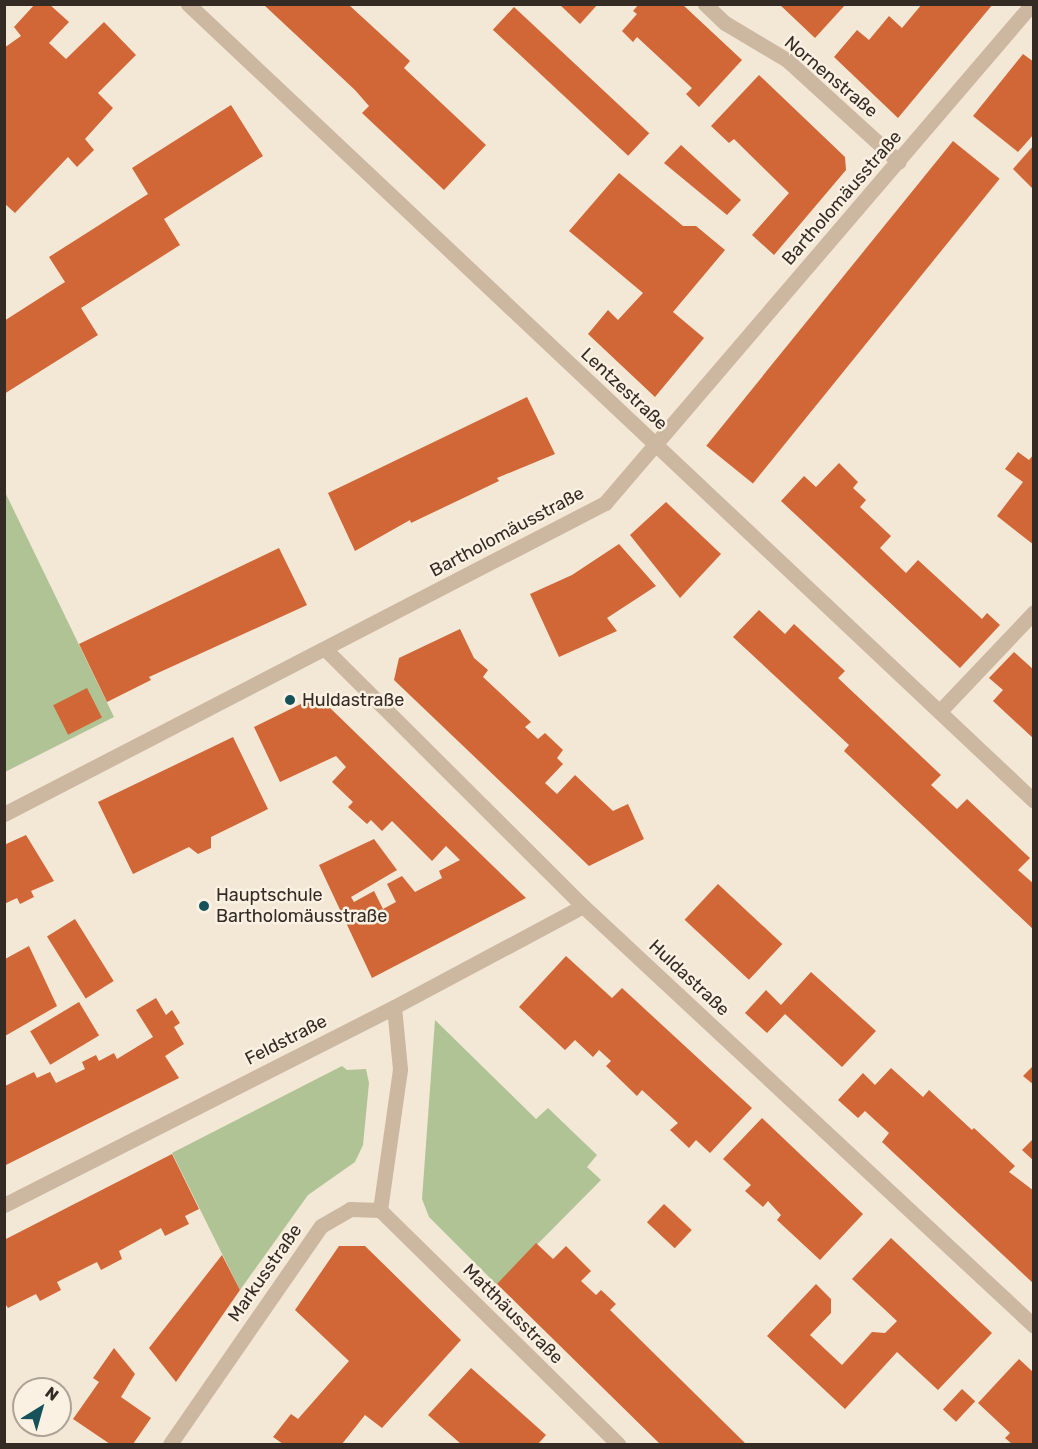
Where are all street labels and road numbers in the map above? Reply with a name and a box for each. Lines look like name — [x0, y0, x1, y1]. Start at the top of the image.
street label: Nornenstraße — [780, 32, 882, 122]
street label: Bartholomäusstraße — [778, 126, 906, 270]
street label: Lentzestraße — [576, 343, 672, 435]
street label: Bartholomäusstraße — [426, 482, 588, 582]
street label: Huldastraße — [644, 935, 734, 1021]
street label: Feldstraße — [241, 1010, 331, 1070]
street label: Markusstraße — [223, 1220, 307, 1326]
street label: Matthäusstraße — [458, 1259, 568, 1369]

